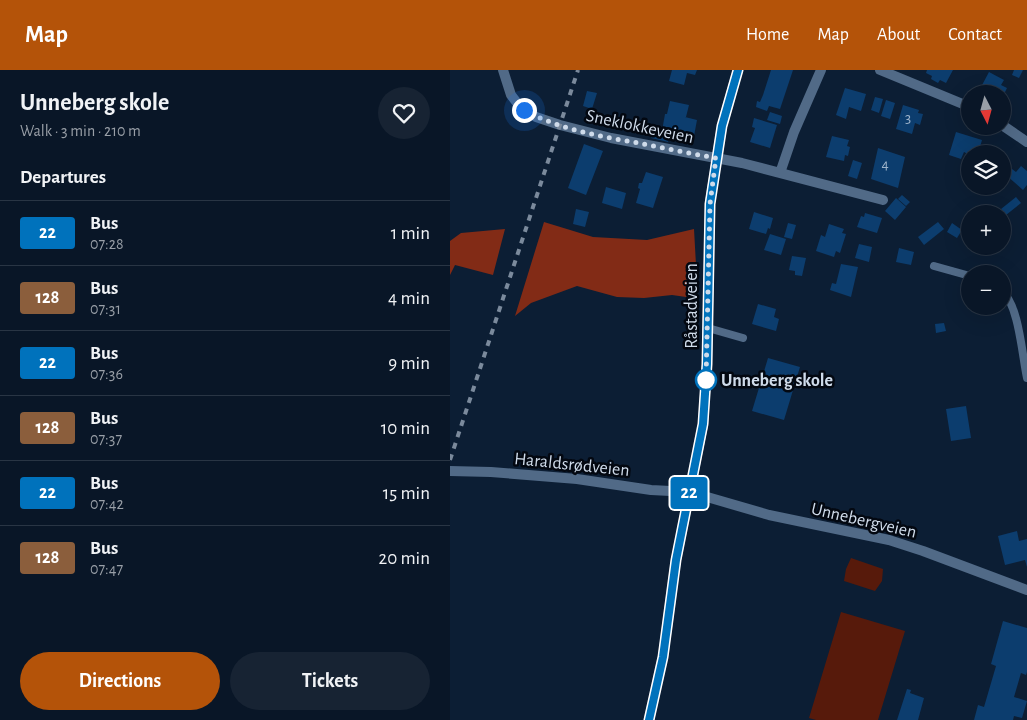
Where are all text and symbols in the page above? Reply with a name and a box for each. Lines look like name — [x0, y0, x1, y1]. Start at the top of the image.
text: Map — [25, 23, 68, 47]
text: Home — [746, 26, 789, 44]
text: Map — [817, 26, 849, 44]
text: About — [877, 26, 920, 44]
text: Contact — [948, 26, 1002, 44]
north arrow — [961, 85, 1011, 135]
map controls — [961, 85, 1011, 315]
button: heart — [378, 87, 430, 139]
text: Unneberg skole — [20, 91, 169, 115]
your location — [512, 98, 537, 123]
street label: Sneklokkeveien — [584, 107, 695, 147]
house number: 3 — [905, 111, 911, 126]
text: Walk · 3 min · 210 m — [20, 123, 141, 139]
button: layers — [961, 145, 1011, 195]
house number: 4 — [881, 157, 889, 172]
text: Departures — [20, 168, 106, 187]
button: + — [961, 205, 1011, 255]
text: Bus — [90, 214, 118, 233]
text: 22 — [39, 224, 56, 242]
text: 1 min — [391, 224, 430, 243]
text: 07:28 — [90, 236, 124, 252]
street label: Råstadveien — [683, 263, 701, 349]
button: − — [961, 265, 1011, 315]
text: Bus — [90, 279, 118, 298]
text: 128 — [36, 289, 59, 307]
text: 4 min — [388, 289, 430, 308]
text: 07:31 — [90, 301, 121, 317]
text: Bus — [90, 344, 118, 363]
text: 22 — [39, 354, 56, 372]
text: 9 min — [388, 354, 430, 373]
text: 07:36 — [90, 366, 123, 382]
marker: Unneberg skole — [695, 369, 717, 391]
place label: Unneberg skole — [721, 372, 833, 390]
text: Bus — [90, 409, 118, 428]
text: 128 — [36, 419, 59, 437]
text: 10 min — [381, 419, 430, 438]
text: 07:37 — [90, 431, 122, 447]
street label: Haraldsrødveien — [513, 450, 631, 480]
text: Bus — [90, 474, 118, 493]
line badge: 22 — [666, 477, 712, 509]
text: 22 — [39, 484, 56, 502]
text: 15 min — [383, 484, 430, 503]
text: 22 — [681, 484, 697, 502]
text: 07:42 — [90, 496, 124, 512]
street label: Unnebergveien — [809, 500, 918, 542]
text: Bus — [90, 539, 118, 558]
text: 128 — [36, 549, 59, 567]
text: 20 min — [379, 549, 430, 568]
text: 07:47 — [90, 561, 123, 577]
button: Directions — [20, 652, 220, 710]
button: Tickets — [230, 652, 430, 710]

